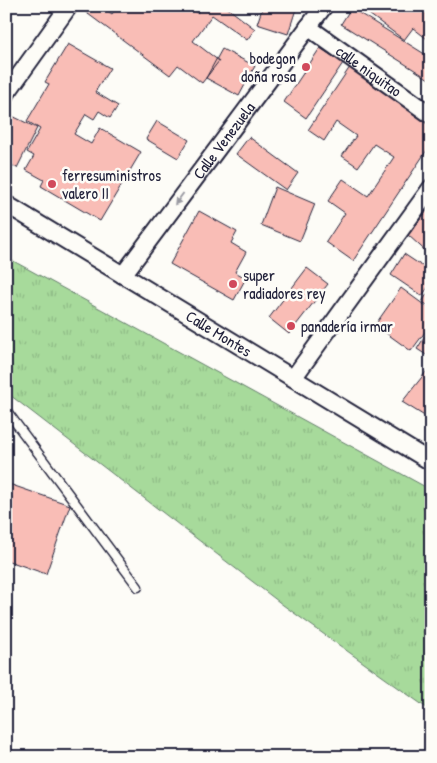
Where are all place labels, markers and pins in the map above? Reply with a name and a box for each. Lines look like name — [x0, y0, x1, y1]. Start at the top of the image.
place label: bodegon doña rosa — [241, 47, 296, 87]
marker: bodegon doña rosa — [300, 61, 312, 73]
place label: ferresuministros valero II — [62, 164, 161, 204]
marker: ferresuministros valero II — [46, 178, 58, 190]
place label: super radiadores rey — [243, 264, 326, 304]
marker: super radiadores rey — [227, 278, 239, 290]
place label: panadería irmar — [301, 315, 393, 337]
marker: panadería irmar — [285, 320, 297, 332]

